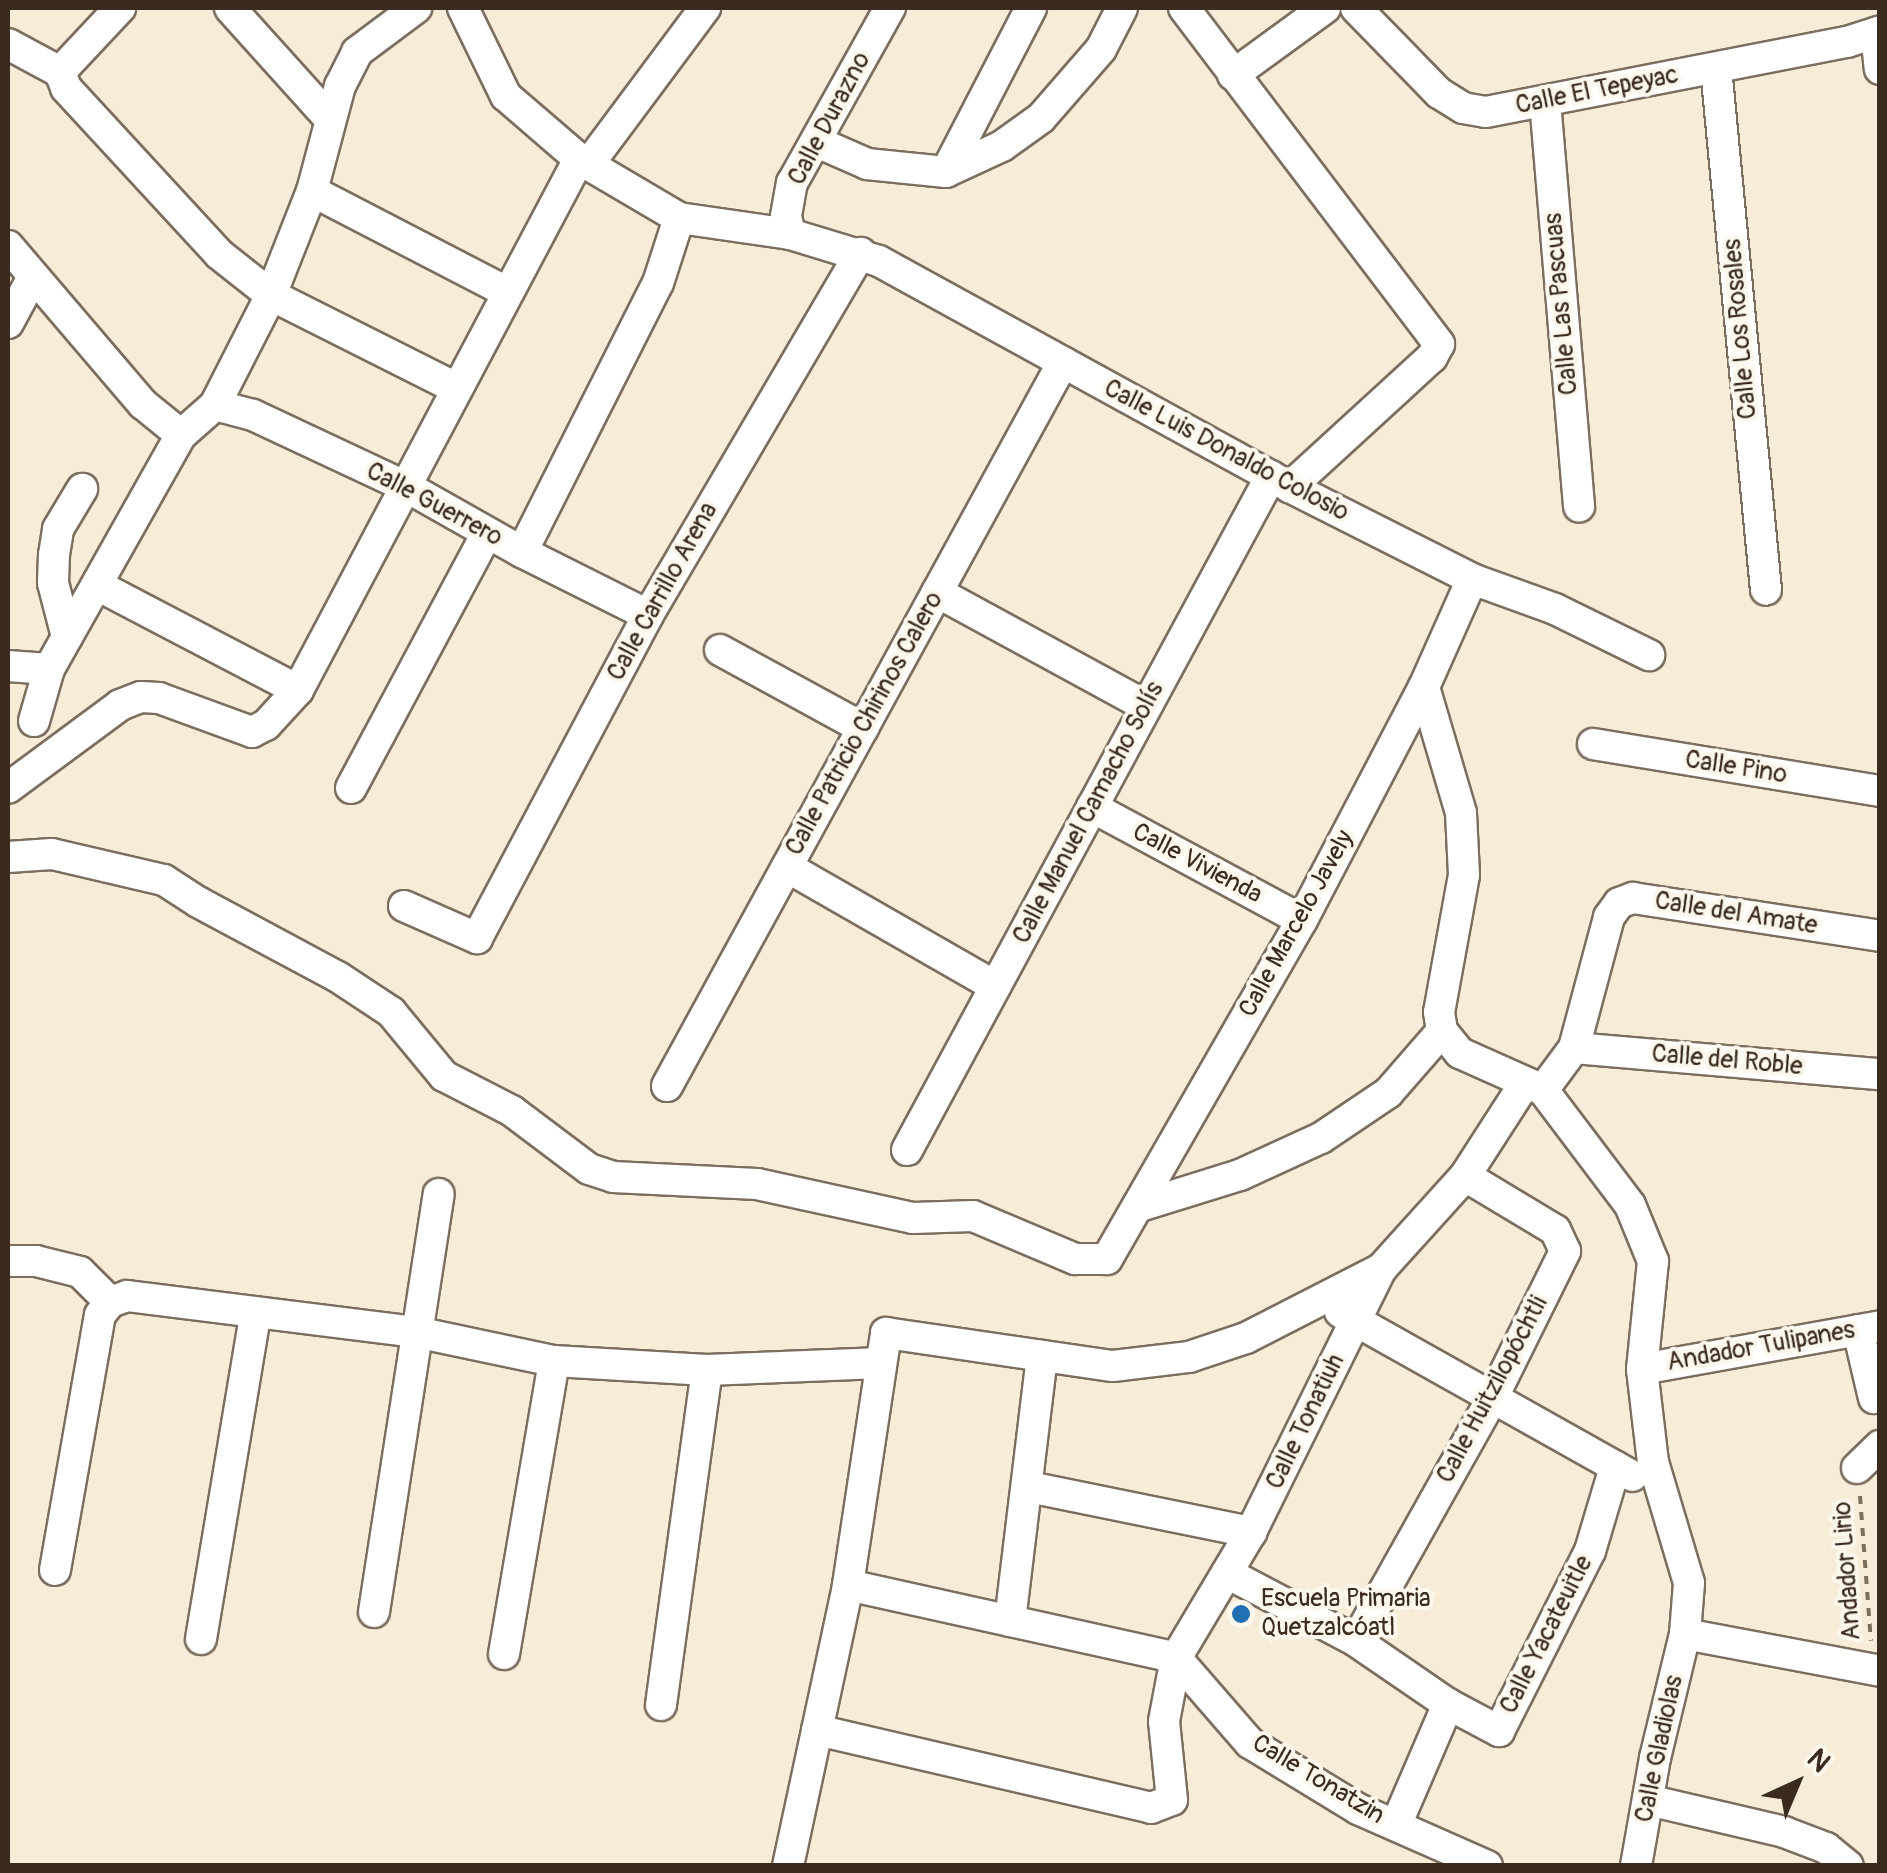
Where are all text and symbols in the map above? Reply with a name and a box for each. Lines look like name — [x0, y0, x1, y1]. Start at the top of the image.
street label: Calle Durazno — [782, 47, 878, 191]
street label: Calle El Tepeyac — [1513, 61, 1681, 121]
street label: Calle Las Pascuas — [1539, 212, 1585, 396]
street label: Calle Los Rosales — [1718, 238, 1764, 420]
street label: Calle Luis Donaldo Colosio — [1098, 374, 1354, 528]
street label: Calle Guerrero — [361, 457, 507, 553]
street label: Calle Carrillo Arena — [602, 498, 724, 686]
street label: Calle Patricio Chirinos Calero — [780, 587, 950, 861]
street label: Calle Manuel Camacho Solís — [1007, 677, 1171, 949]
street label: Calle Pino — [1683, 745, 1789, 791]
street label: Calle Vivienda — [1127, 817, 1267, 911]
street label: Calle Marcelo Javely — [1233, 825, 1361, 1023]
street label: Calle del Amate — [1653, 886, 1819, 942]
street label: Calle del Roble — [1650, 1039, 1804, 1083]
street label: Calle Huitzilopóchtli — [1431, 1292, 1555, 1488]
street label: Andador Tulipanes — [1665, 1316, 1857, 1378]
street label: Calle Tonatiuh — [1260, 1350, 1352, 1494]
street label: Andador Lirio — [1828, 1501, 1868, 1641]
street label: Calle Yacateuitle — [1494, 1551, 1600, 1719]
place label: Escuela Primaria Quetzalcóatl — [1261, 1585, 1431, 1644]
marker: Escuela Primaria Quetzalcóatl — [1230, 1603, 1252, 1625]
street label: Calle Gladiolas — [1630, 1673, 1690, 1825]
street label: Calle Tonatzin — [1246, 1729, 1390, 1831]
north arrow — [1747, 1733, 1847, 1833]
text: N — [1799, 1742, 1837, 1780]

